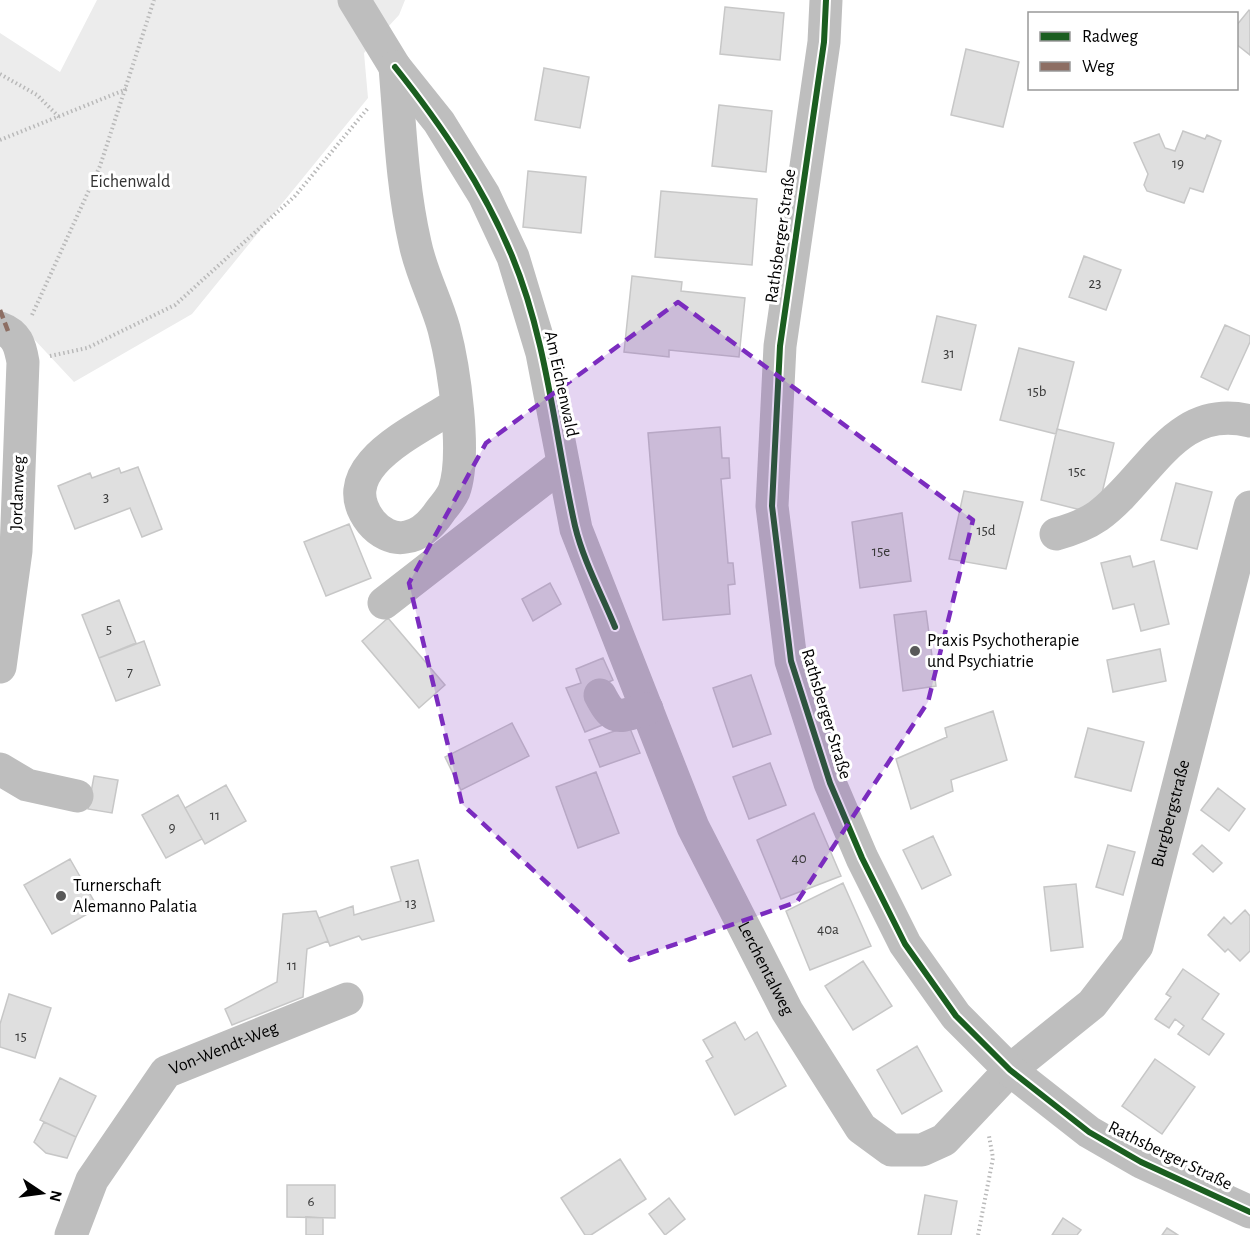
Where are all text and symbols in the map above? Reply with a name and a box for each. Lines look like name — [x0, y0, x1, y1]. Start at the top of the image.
legend — [1028, 12, 1238, 90]
text: Radweg — [1082, 28, 1138, 46]
text: Weg — [1082, 58, 1114, 76]
house number: 19 — [1172, 156, 1184, 171]
street label: Rathsberger Straße — [763, 168, 799, 304]
park label: Eichenwald — [90, 173, 170, 191]
house number: 23 — [1088, 276, 1102, 291]
street label: Am Eichenwald — [541, 329, 581, 439]
house number: 31 — [943, 346, 955, 361]
house number: 15b — [1027, 384, 1047, 399]
street label: Jordanweg — [8, 455, 28, 531]
house number: 15c — [1068, 464, 1086, 479]
house number: 3 — [103, 490, 109, 505]
house number: 15d — [976, 523, 996, 538]
house number: 15e — [872, 544, 890, 559]
house number: 5 — [106, 622, 112, 637]
place label: Praxis Psychotherapie und Psychiatrie — [927, 632, 1079, 671]
marker: Praxis Psychotherapie und Psychiatrie — [908, 644, 922, 658]
street label: Rathsberger Straße — [798, 647, 854, 781]
house number: 7 — [127, 665, 133, 680]
street label: Burgbergstraße — [1149, 758, 1194, 869]
house number: 11 — [210, 808, 220, 823]
house number: 9 — [168, 820, 176, 835]
house number: 40 — [791, 851, 807, 866]
place label: Turnerschaft Alemanno Palatia — [73, 877, 197, 916]
marker: Turnerschaft Alemanno Palatia — [54, 889, 68, 903]
house number: 13 — [405, 896, 417, 911]
street label: Lerchentalweg — [734, 919, 797, 1019]
house number: 40a — [817, 922, 839, 937]
house number: 11 — [287, 958, 297, 973]
street label: Von-Wendt-Weg — [167, 1019, 281, 1079]
house number: 15 — [15, 1029, 27, 1044]
street label: Rathsberger Straße — [1105, 1118, 1235, 1194]
north arrow — [12, 1163, 72, 1223]
text: N — [47, 1189, 65, 1203]
house number: 6 — [307, 1194, 315, 1209]

